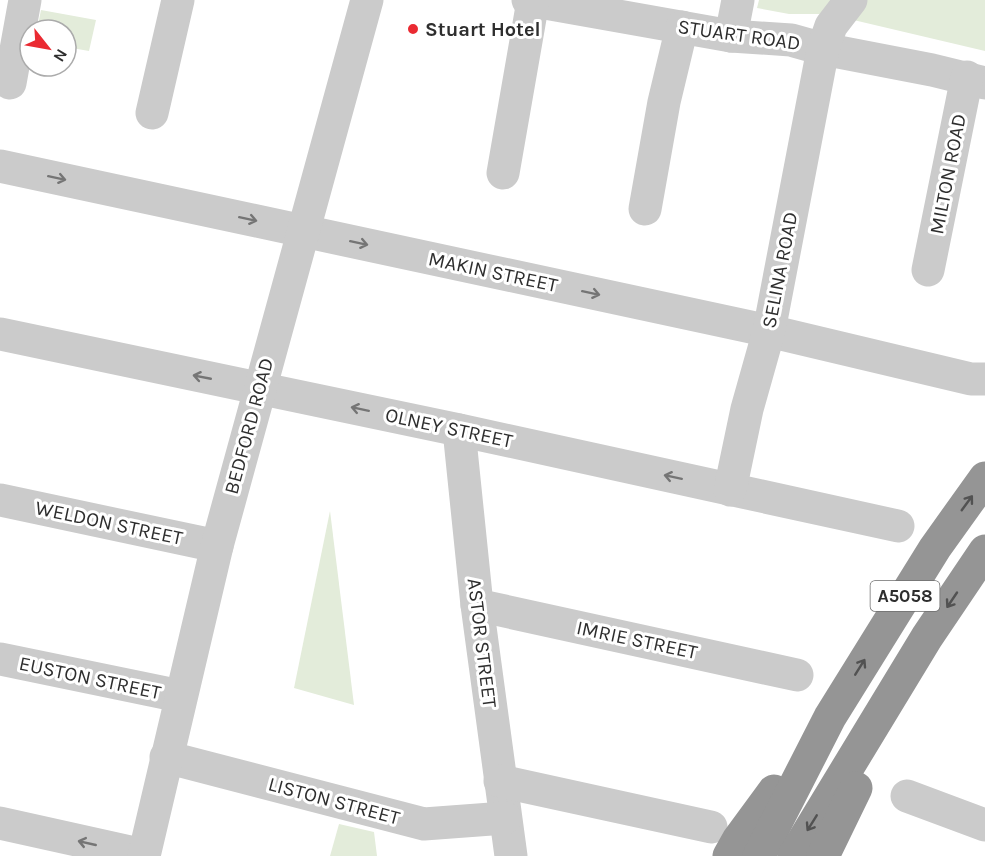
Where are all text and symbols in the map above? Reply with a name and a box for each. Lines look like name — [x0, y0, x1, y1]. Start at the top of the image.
street label: STUART ROAD — [676, 15, 802, 55]
north arrow — [18, 18, 78, 78]
place label: Stuart Hotel — [425, 18, 541, 41]
marker: Stuart Hotel — [406, 22, 420, 36]
text: N — [49, 46, 72, 65]
street label: MILTON ROAD — [925, 112, 971, 236]
one-way arrow — [47, 173, 66, 185]
street label: SELINA ROAD — [757, 210, 803, 330]
one-way arrow — [238, 214, 257, 225]
one-way arrow — [349, 238, 369, 249]
street label: MAKIN STREET — [426, 247, 560, 297]
one-way arrow — [581, 288, 600, 299]
street label: BEDFORD ROAD — [220, 355, 278, 497]
one-way arrow — [193, 371, 213, 382]
one-way arrow — [350, 403, 369, 415]
street label: OLNEY STREET — [383, 403, 515, 453]
one-way arrow — [664, 471, 684, 482]
street label: WELDON STREET — [33, 496, 185, 550]
one-way arrow — [961, 496, 973, 512]
street label: ASTOR STREET — [463, 577, 501, 709]
road number: A5058 — [870, 581, 940, 611]
one-way arrow — [946, 591, 958, 607]
street label: IMRIE STREET — [574, 616, 700, 664]
street label: EUSTON STREET — [17, 652, 163, 704]
one-way arrow — [855, 659, 867, 676]
street label: LISTON STREET — [266, 772, 402, 830]
one-way arrow — [806, 814, 818, 831]
one-way arrow — [78, 836, 97, 848]

